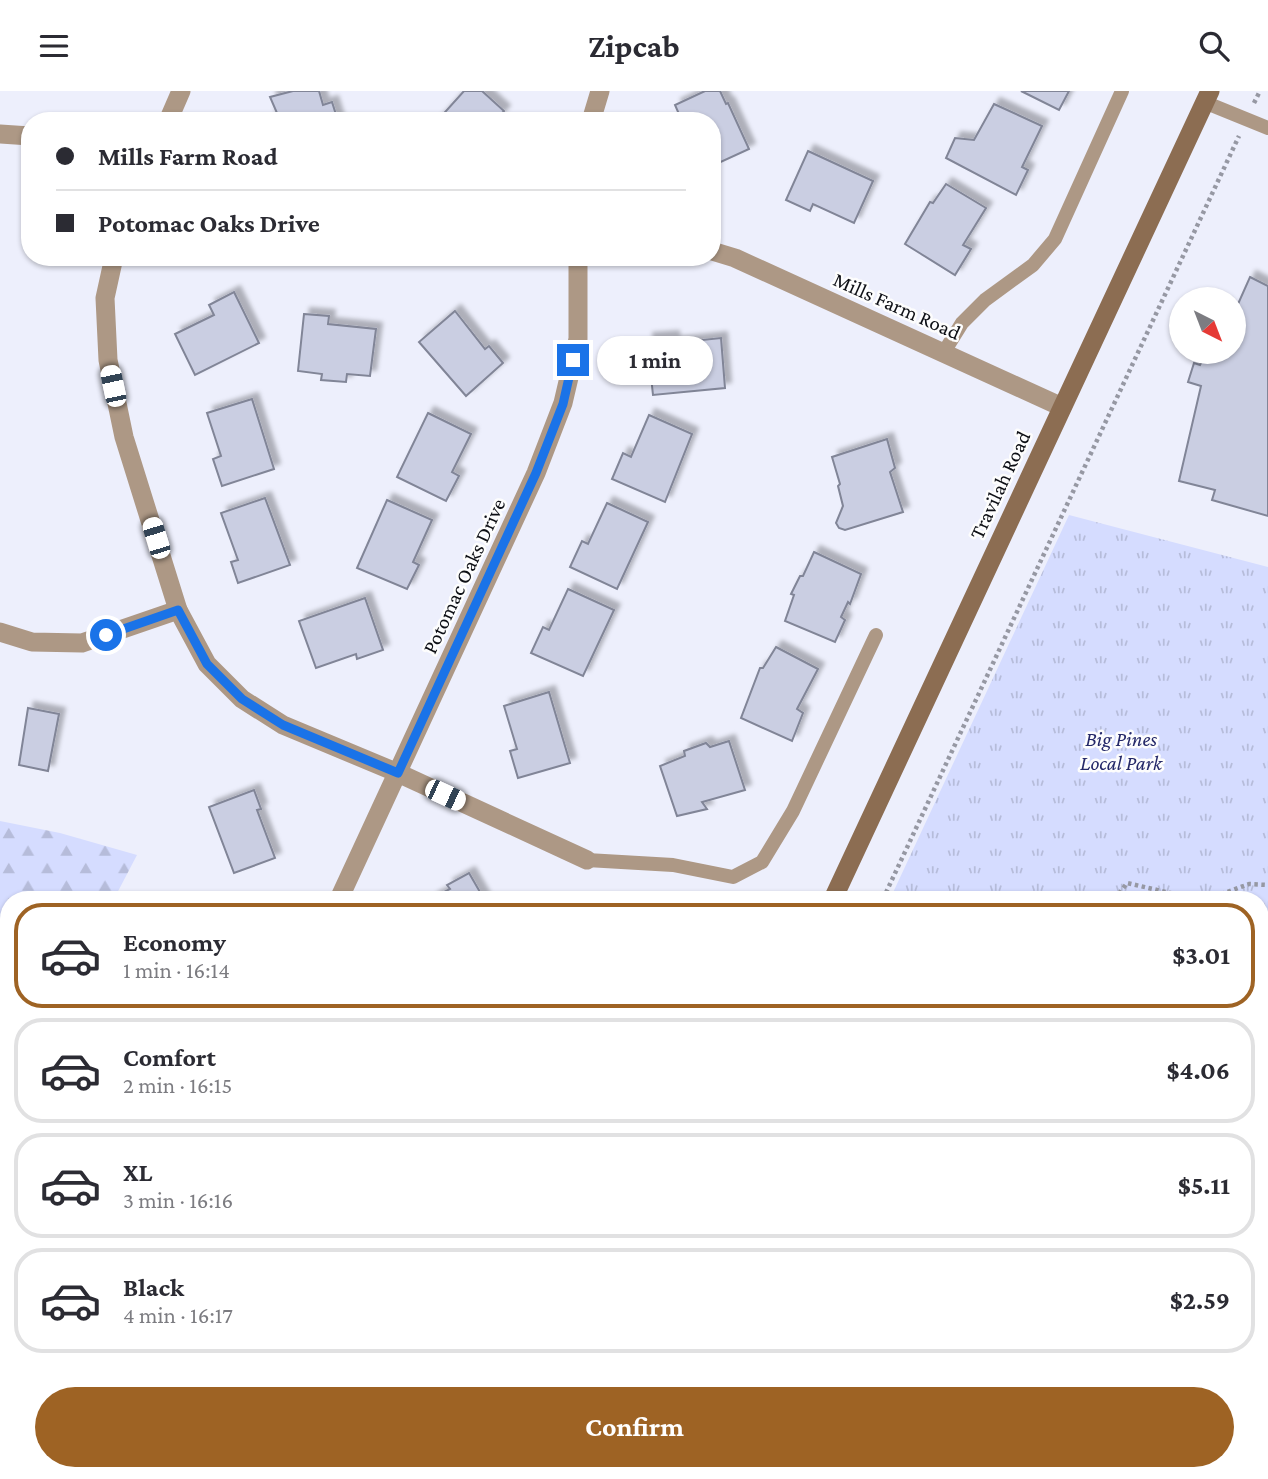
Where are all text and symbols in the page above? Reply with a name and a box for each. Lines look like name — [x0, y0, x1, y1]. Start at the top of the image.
icon: menu — [35, 27, 73, 65]
icon: search — [1195, 27, 1233, 65]
text: Zipcab — [588, 28, 680, 64]
text: Mills Farm Road — [98, 142, 278, 171]
text: Potomac Oaks Drive — [98, 209, 320, 238]
street label: Mills Farm Road — [830, 267, 964, 345]
north arrow — [1169, 287, 1246, 364]
map controls — [1169, 287, 1246, 364]
callout: 1 min — [598, 335, 713, 385]
route end — [557, 344, 589, 376]
text: 1 min — [629, 347, 681, 373]
car — [99, 363, 128, 409]
street label: Travilah Road — [965, 427, 1035, 543]
street label: Potomac Oaks Drive — [417, 495, 511, 657]
car — [140, 515, 173, 561]
route start — [90, 619, 122, 651]
park label: Big Pines Local Park — [1080, 727, 1163, 775]
car — [422, 777, 469, 813]
icon: car — [39, 924, 102, 987]
text: Economy — [123, 928, 226, 957]
text: $3.01 — [1172, 941, 1230, 970]
text: 1 min · 16:14 — [123, 957, 230, 983]
icon: car — [39, 1039, 102, 1102]
text: Comfort — [123, 1043, 216, 1072]
text: $4.06 — [1166, 1056, 1230, 1085]
text: 2 min · 16:15 — [123, 1072, 232, 1098]
icon: car — [39, 1154, 102, 1217]
text: XL — [123, 1158, 152, 1187]
text: $5.11 — [1178, 1171, 1230, 1200]
text: 3 min · 16:16 — [123, 1187, 233, 1213]
icon: car — [39, 1269, 102, 1332]
text: Black — [123, 1273, 184, 1302]
text: $2.59 — [1170, 1286, 1230, 1315]
text: 4 min · 16:17 — [123, 1302, 233, 1328]
button: Confirm — [35, 1387, 1234, 1467]

